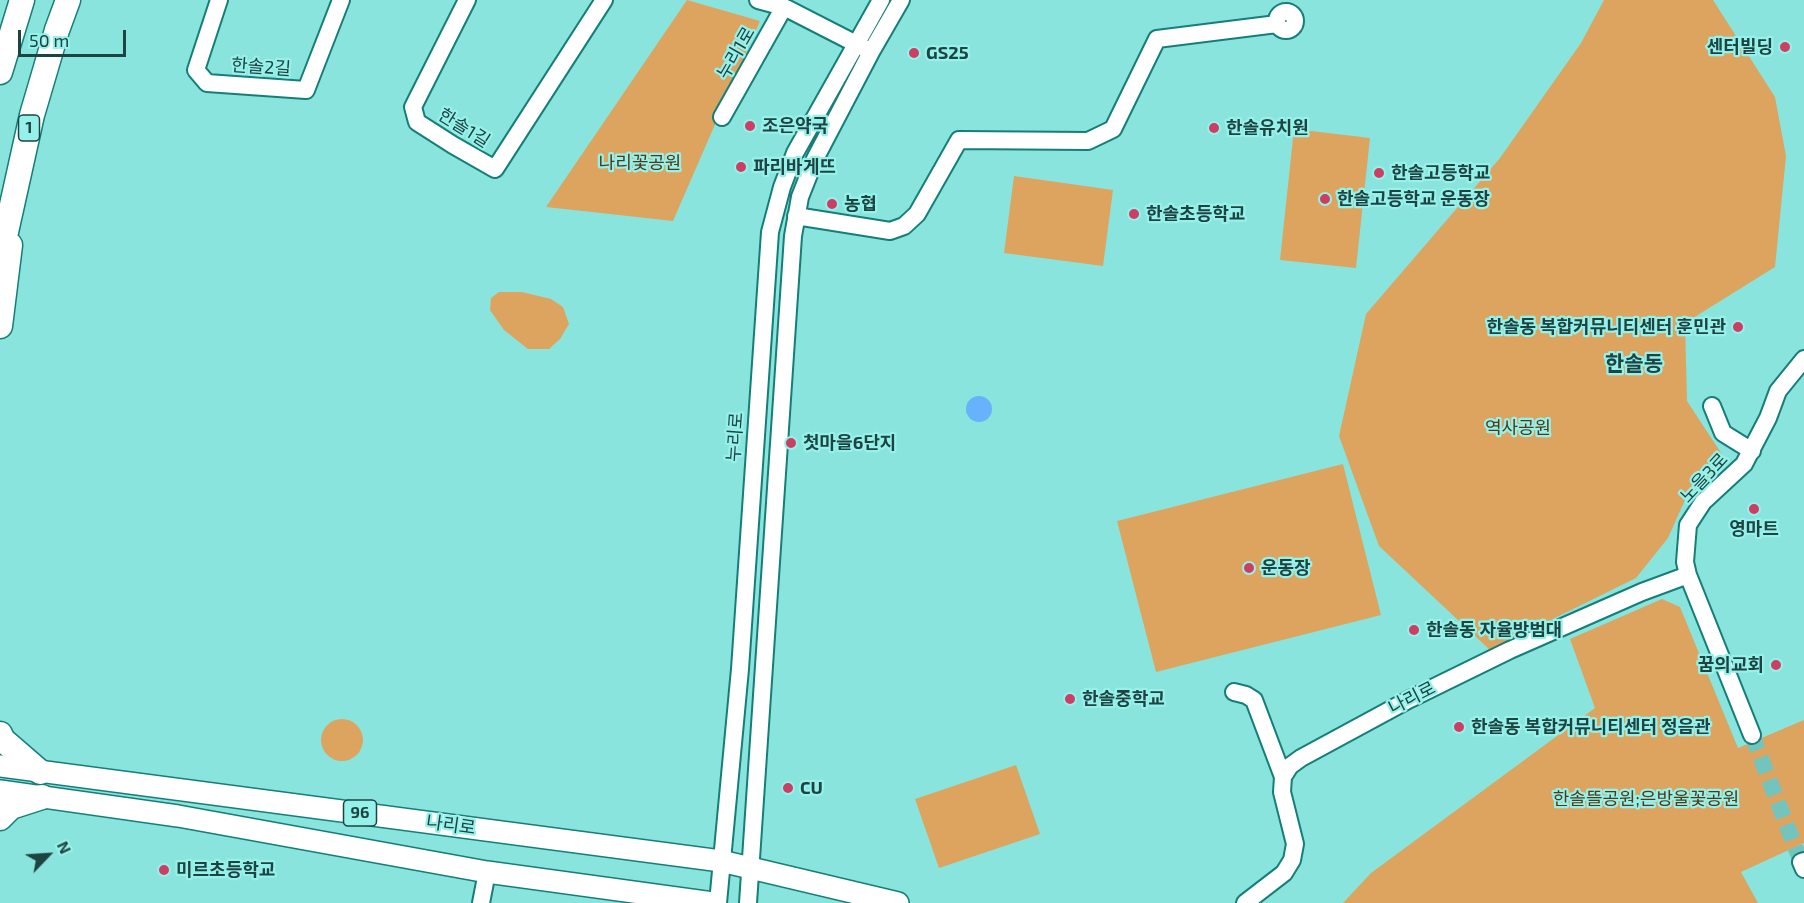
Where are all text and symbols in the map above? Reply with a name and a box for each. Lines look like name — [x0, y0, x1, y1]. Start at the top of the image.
scale bar — [21, 18, 129, 56]
street label: 누리1로 — [712, 23, 760, 83]
text: 50 m — [29, 29, 69, 51]
place label: 센터빌딩 — [1707, 36, 1773, 58]
marker: 센터빌딩 — [1778, 40, 1792, 54]
place label: GS25 — [926, 42, 969, 64]
marker: GS25 — [907, 46, 921, 60]
street label: 한솔2길 — [230, 54, 292, 80]
street label: 한솔1길 — [434, 104, 494, 152]
road number: 1 — [18, 115, 40, 141]
place label: 조은약국 — [762, 115, 828, 137]
place label: 한솔유치원 — [1226, 117, 1309, 139]
marker: 조은약국 — [743, 119, 757, 133]
marker: 한솔유치원 — [1207, 121, 1221, 135]
park label: 나리꽃공원 — [599, 152, 681, 174]
place label: 파리바게뜨 — [753, 156, 836, 178]
marker: 파리바게뜨 — [734, 160, 748, 174]
place label: 한솔고등학교 — [1391, 162, 1490, 184]
marker: 한솔고등학교 — [1372, 166, 1386, 180]
place label: 한솔고등학교 운동장 — [1337, 188, 1490, 210]
marker: 한솔고등학교 운동장 — [1318, 192, 1332, 206]
place label: 농협 — [844, 193, 877, 215]
marker: 농협 — [825, 197, 839, 211]
place label: 한솔초등학교 — [1146, 203, 1245, 225]
marker: 한솔초등학교 — [1127, 207, 1141, 221]
place label: 한솔동 복합커뮤니티센터 훈민관 — [1486, 316, 1726, 338]
marker: 한솔동 복합커뮤니티센터 훈민관 — [1731, 320, 1745, 334]
district label: 한솔동 — [1605, 351, 1663, 377]
street label: 누리로 — [722, 411, 748, 463]
park label: 역사공원 — [1485, 417, 1551, 439]
place label: 첫마을6단지 — [803, 432, 896, 454]
marker: 첫마을6단지 — [784, 436, 798, 450]
street label: 노을3로 — [1676, 449, 1732, 507]
marker: 영마트 — [1747, 502, 1761, 516]
place label: 영마트 — [1729, 518, 1779, 540]
place label: 운동장 — [1261, 557, 1311, 579]
marker: 운동장 — [1242, 561, 1256, 575]
place label: 한솔동 자율방범대 — [1426, 619, 1562, 641]
marker: 한솔동 자율방범대 — [1407, 623, 1421, 637]
place label: 꿈의교회 — [1698, 654, 1764, 676]
marker: 꿈의교회 — [1769, 658, 1783, 672]
street label: 나리로 — [1385, 677, 1439, 719]
place label: 한솔중학교 — [1082, 688, 1165, 710]
marker: 한솔중학교 — [1063, 692, 1077, 706]
place label: 한솔동 복합커뮤니티센터 정음관 — [1471, 716, 1711, 738]
marker: 한솔동 복합커뮤니티센터 정음관 — [1452, 720, 1466, 734]
place label: CU — [800, 777, 823, 799]
marker: CU — [781, 781, 795, 795]
park label: 한솔뜰공원;은방울꽃공원 — [1553, 788, 1739, 810]
road number: 96 — [344, 800, 376, 826]
street label: 나리로 — [425, 811, 477, 839]
north arrow — [18, 825, 78, 885]
text: N — [54, 838, 76, 856]
place label: 미르초등학교 — [176, 859, 275, 881]
marker: 미르초등학교 — [157, 863, 171, 877]

